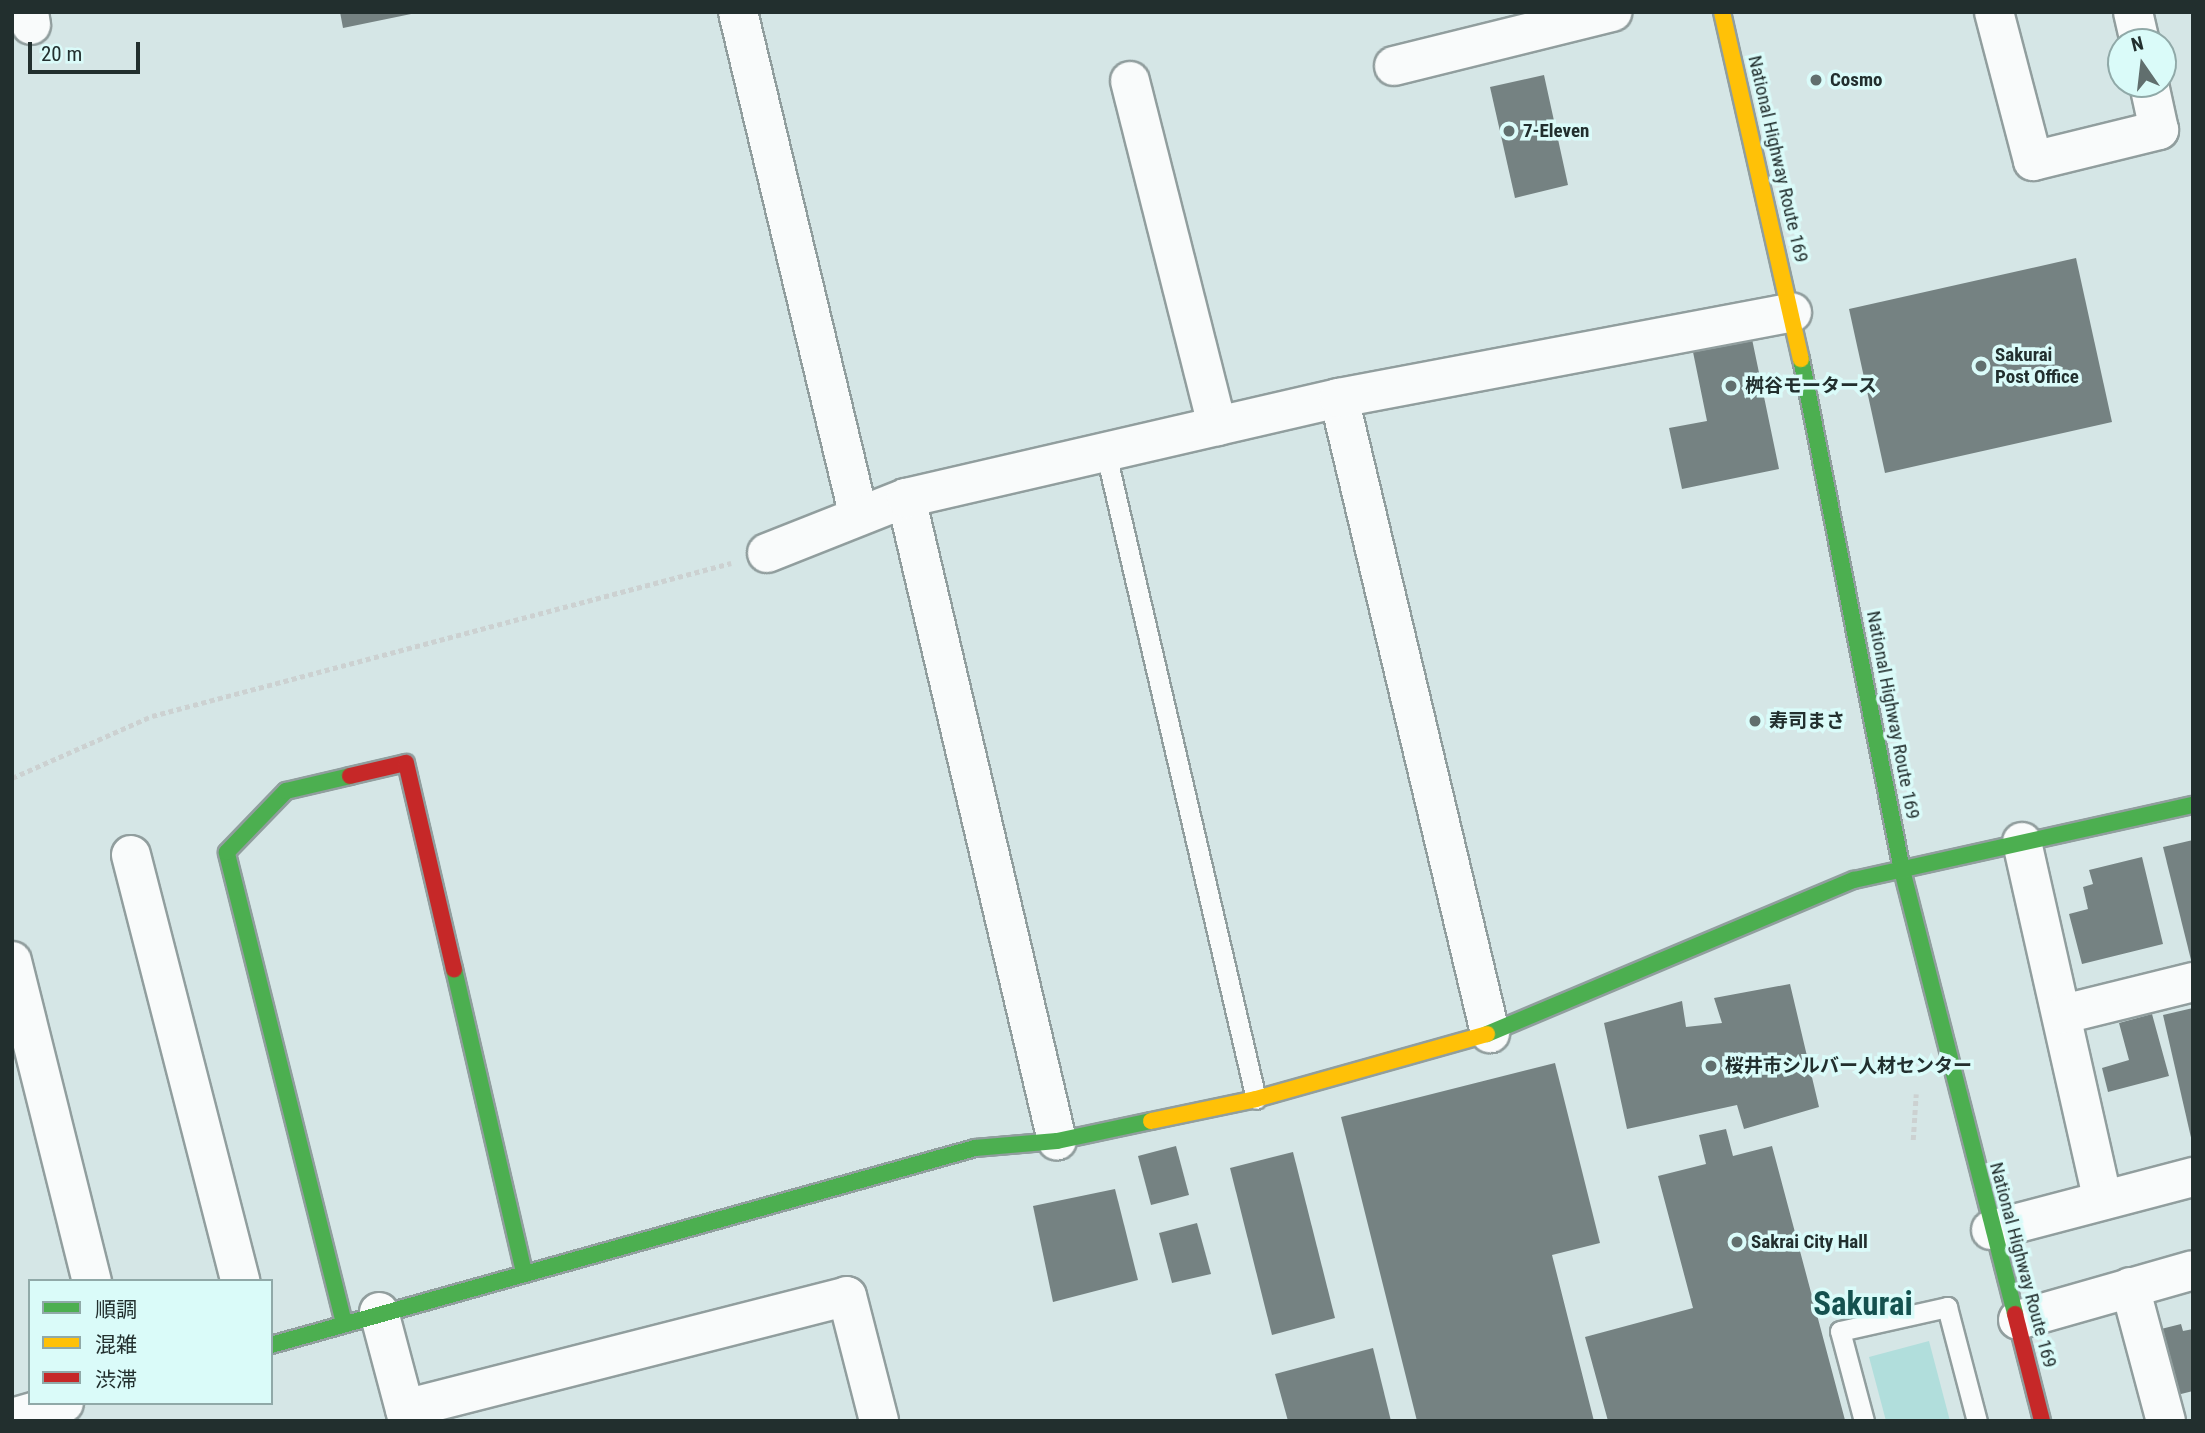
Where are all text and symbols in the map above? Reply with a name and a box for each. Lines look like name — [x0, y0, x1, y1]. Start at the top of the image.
scale bar — [32, 28, 144, 72]
north arrow — [2107, 28, 2177, 98]
text: N — [2129, 32, 2146, 57]
text: 20 m — [41, 42, 82, 66]
street label: National Highway Route 169 — [1743, 53, 1813, 265]
place label: Cosmo — [1830, 69, 1882, 91]
marker: Cosmo — [1808, 72, 1824, 88]
place label: 7-Eleven — [1523, 120, 1589, 142]
marker: 7-Eleven — [1501, 123, 1517, 139]
place label: Sakurai Post Office — [1995, 344, 2079, 388]
marker: Sakurai Post Office — [1973, 358, 1989, 374]
place label: 桝谷モータース — [1745, 375, 1878, 397]
marker: 桝谷モータース — [1723, 378, 1739, 394]
street label: National Highway Route 169 — [1862, 609, 1924, 821]
place label: 寿司まさ — [1769, 710, 1845, 732]
marker: 寿司まさ — [1747, 713, 1763, 729]
place label: 桜井市シルバー人材センター — [1725, 1055, 1972, 1077]
marker: 桜井市シルバー人材センター — [1703, 1058, 1719, 1074]
street label: National Highway Route 169 — [1985, 1160, 2061, 1370]
place label: Sakrai City Hall — [1751, 1231, 1868, 1253]
marker: Sakrai City Hall — [1729, 1234, 1745, 1250]
legend — [28, 1279, 273, 1405]
district label: Sakurai — [1813, 1284, 1913, 1324]
text: 順調 — [95, 1298, 137, 1322]
text: 混雑 — [95, 1333, 137, 1357]
text: 渋滞 — [95, 1368, 137, 1392]

